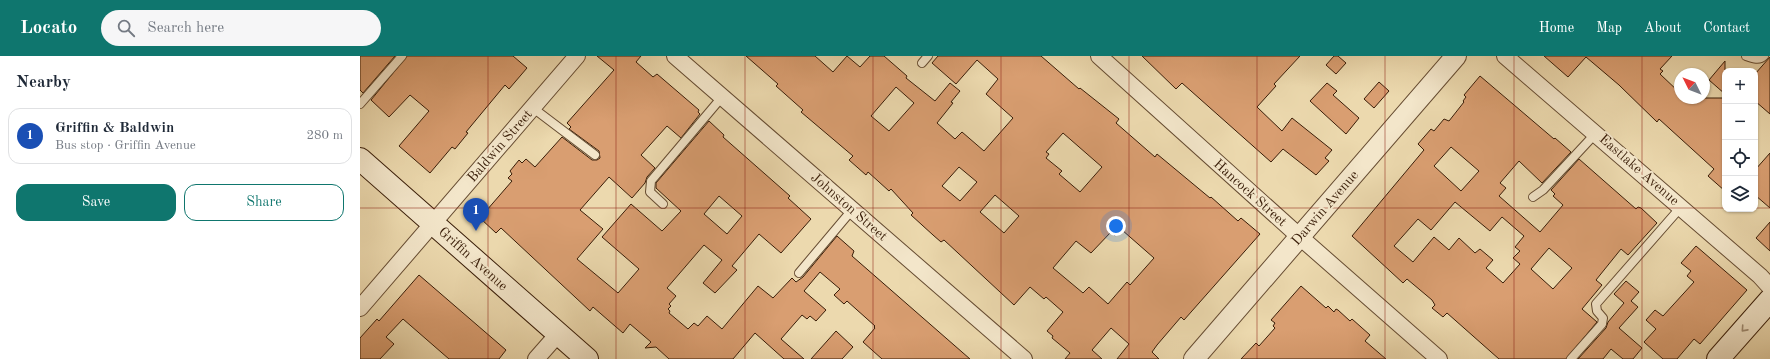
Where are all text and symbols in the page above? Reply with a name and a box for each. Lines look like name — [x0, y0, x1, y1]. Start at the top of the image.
search box — [101, 10, 381, 46]
icon: search — [115, 17, 137, 39]
text: Locato — [20, 19, 77, 38]
text: Search here — [147, 21, 224, 36]
text: Home — [1539, 21, 1574, 35]
text: Map — [1596, 21, 1622, 35]
text: About — [1644, 21, 1681, 35]
text: Contact — [1703, 21, 1750, 35]
north arrow — [1674, 68, 1710, 104]
map controls — [1722, 68, 1758, 212]
button: + — [1722, 68, 1758, 104]
text: Nearby — [16, 74, 71, 91]
button: − — [1722, 104, 1758, 140]
street label: Baldwin Street — [465, 107, 535, 185]
text: Griffin & Baldwin — [55, 121, 174, 136]
text: 1 — [26, 129, 34, 142]
text: 280 m — [306, 129, 343, 142]
street label: Eastlake Avenue — [1597, 132, 1681, 208]
text: Bus stop · Griffin Avenue — [55, 139, 196, 152]
button: locate — [1722, 140, 1758, 176]
street label: Hancock Street — [1211, 157, 1289, 229]
street label: Darwin Avenue — [1289, 168, 1361, 248]
street label: Johnston Street — [808, 170, 890, 244]
button: layers — [1722, 176, 1758, 212]
button: Save — [16, 184, 176, 221]
button: Share — [184, 184, 344, 221]
pin: 1 — [463, 198, 489, 231]
your location — [1106, 216, 1126, 236]
street label: Griffin Avenue — [436, 224, 510, 294]
one-way arrow — [1741, 324, 1749, 332]

